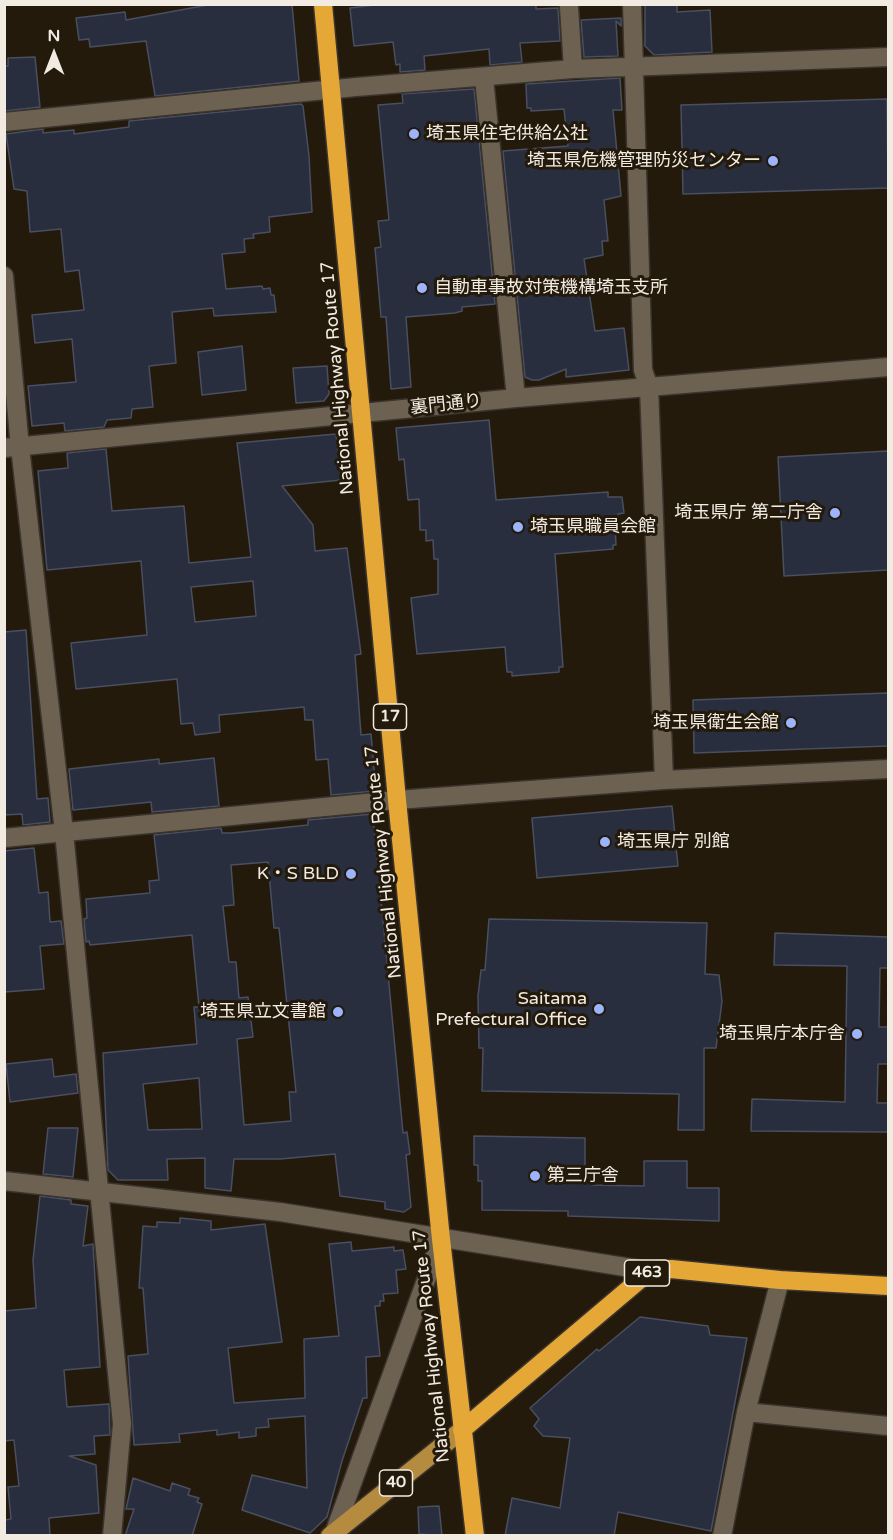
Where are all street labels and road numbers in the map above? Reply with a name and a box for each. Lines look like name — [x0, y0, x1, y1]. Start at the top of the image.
street label: National Highway Route 17 — [317, 260, 359, 496]
street label: 裏門通り — [409, 390, 483, 420]
road number: 17 — [374, 704, 406, 730]
street label: National Highway Route 17 — [361, 744, 407, 980]
street label: National Highway Route 17 — [409, 1228, 455, 1464]
road number: 463 — [624, 1260, 670, 1286]
road number: 40 — [380, 1470, 412, 1496]

